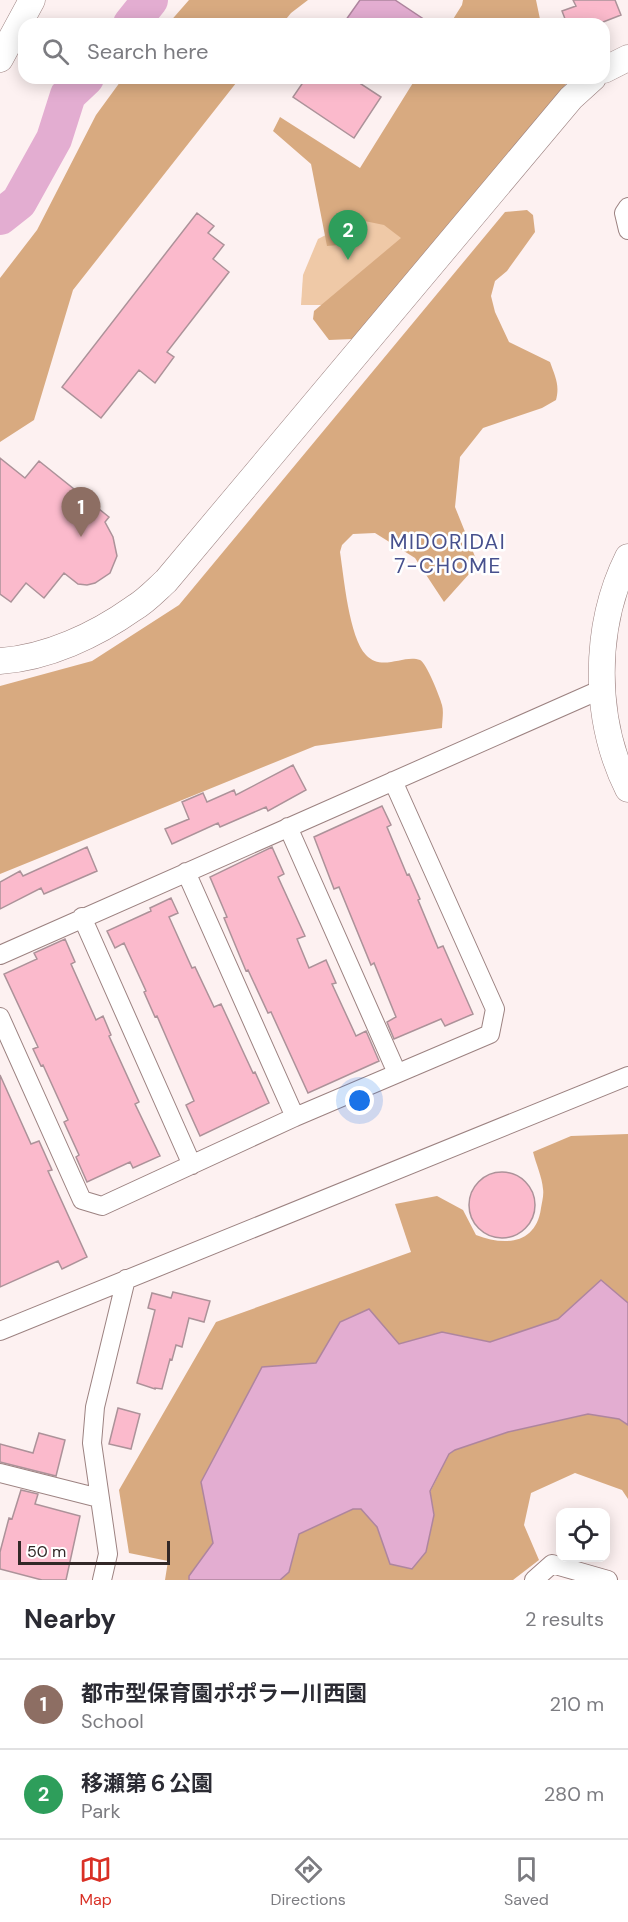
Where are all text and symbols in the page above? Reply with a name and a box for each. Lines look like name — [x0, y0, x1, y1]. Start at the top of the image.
search box — [18, 18, 610, 84]
icon: search — [39, 35, 72, 68]
text: Search here — [87, 37, 208, 66]
pin: 2 — [328, 210, 368, 260]
pin: 1 — [62, 488, 100, 537]
district label: MIDORIDAI 7-CHOME — [390, 528, 506, 580]
your location — [345, 1086, 374, 1115]
map controls — [556, 1508, 610, 1562]
button: locate — [556, 1508, 610, 1562]
scale bar — [18, 1538, 170, 1566]
text: 50 m — [27, 1541, 66, 1562]
text: Nearby — [24, 1602, 116, 1636]
text: 2 results — [525, 1606, 604, 1632]
text: 都市型保育園ポポラー川西園 — [81, 1679, 367, 1708]
text: 1 — [40, 1691, 47, 1717]
text: 210 m — [549, 1691, 604, 1717]
text: School — [81, 1708, 144, 1734]
text: 移瀬第６公園 — [81, 1769, 213, 1798]
text: 2 — [38, 1781, 49, 1807]
text: 280 m — [544, 1781, 604, 1807]
text: Park — [81, 1798, 121, 1824]
tab: Map — [79, 1853, 112, 1910]
tab: Directions — [270, 1853, 346, 1910]
tab: Saved — [504, 1853, 549, 1910]

